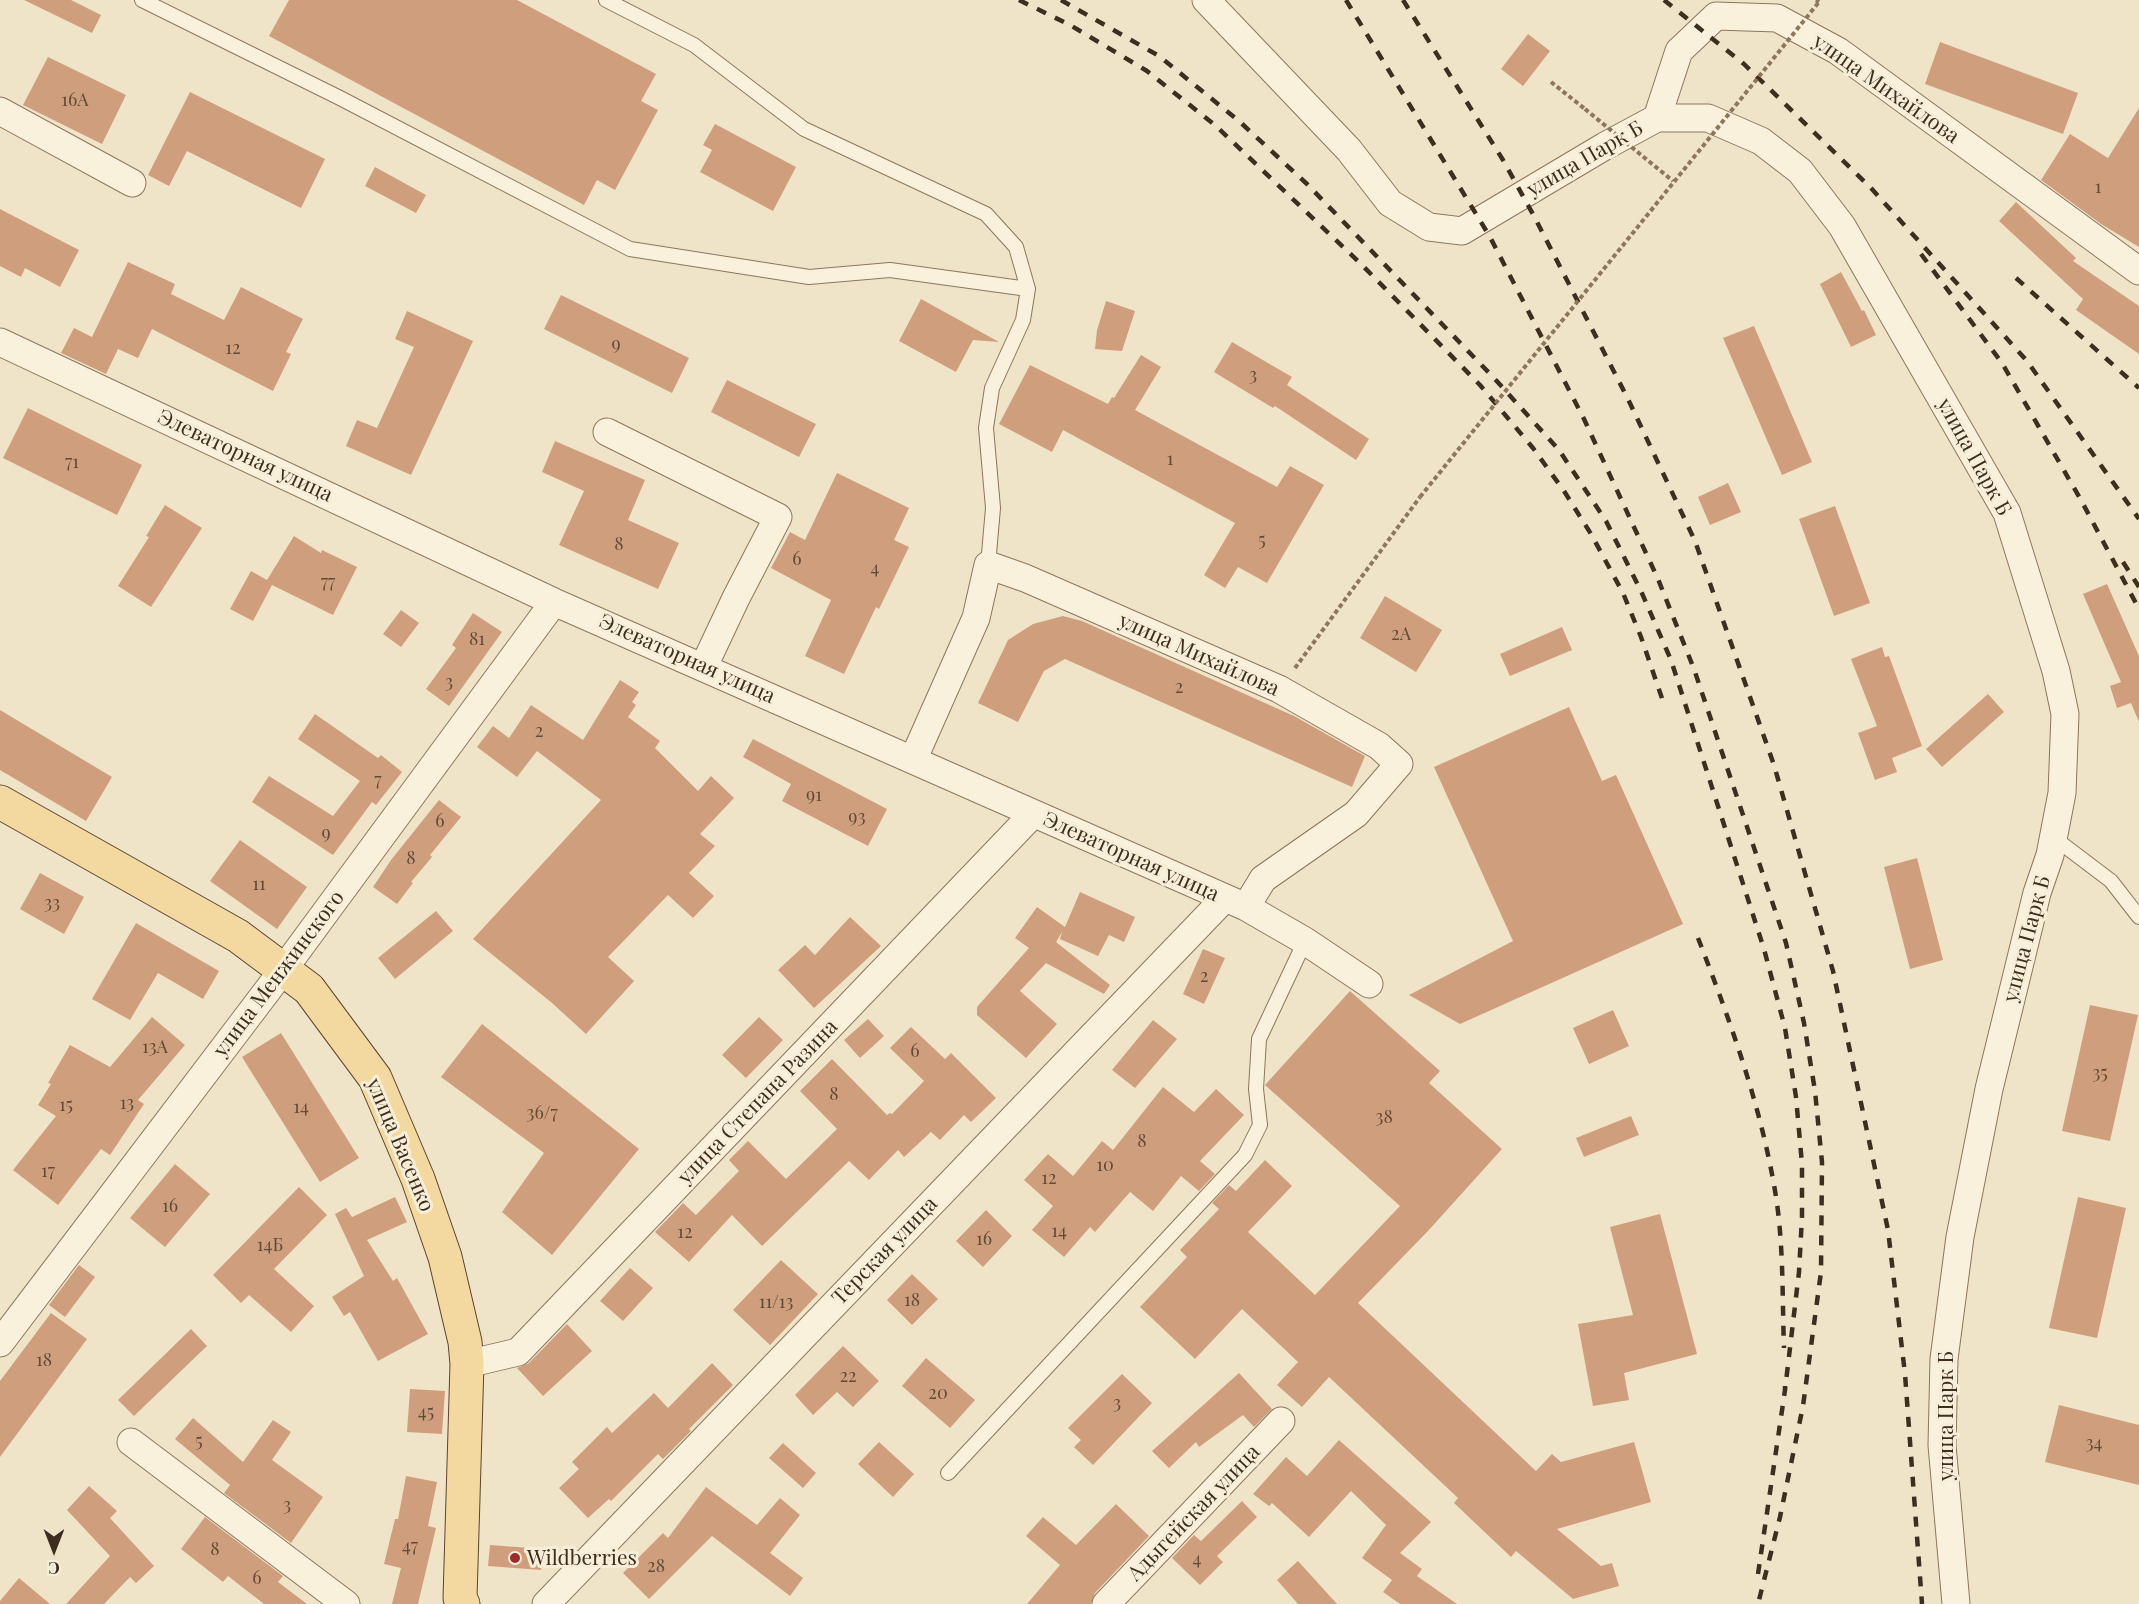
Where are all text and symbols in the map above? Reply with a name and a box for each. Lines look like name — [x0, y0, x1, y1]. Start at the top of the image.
street label: улица Михайлова — [1808, 29, 1964, 149]
house number: 16А — [61, 89, 89, 111]
street label: улица Парк Б — [1522, 116, 1648, 202]
house number: 1 — [2095, 176, 2101, 198]
house number: 9 — [611, 333, 621, 355]
house number: 12 — [225, 337, 241, 359]
house number: 3 — [1249, 364, 1257, 386]
street label: улица Парк Б — [1931, 394, 2017, 520]
street label: Элеваторная улица — [154, 404, 336, 508]
house number: 1 — [1167, 448, 1173, 470]
house number: 71 — [65, 451, 79, 473]
house number: 5 — [1258, 529, 1266, 551]
house number: 8 — [614, 533, 624, 555]
house number: 6 — [792, 548, 802, 570]
house number: 4 — [871, 557, 879, 579]
house number: 77 — [321, 571, 335, 593]
street label: улица Михайлова — [1115, 608, 1283, 702]
street label: Элеваторная улица — [595, 609, 779, 709]
house number: 2А — [1391, 623, 1411, 645]
house number: 81 — [469, 628, 485, 650]
house number: 3 — [445, 671, 453, 693]
house number: 2 — [1175, 676, 1183, 698]
house number: 2 — [535, 720, 543, 742]
house number: 7 — [374, 769, 382, 791]
house number: 91 — [806, 784, 822, 806]
house number: 93 — [848, 806, 866, 828]
street label: Элеваторная улица — [1039, 807, 1223, 907]
house number: 6 — [435, 810, 445, 832]
house number: 9 — [321, 822, 331, 844]
house number: 8 — [406, 847, 416, 869]
house number: 11 — [252, 873, 266, 895]
street label: улица Парк Б — [1998, 873, 2056, 1005]
street label: улица Менжинского — [208, 886, 350, 1062]
house number: 33 — [44, 892, 60, 914]
house number: 2 — [1200, 965, 1208, 987]
street label: улица Степана Разина — [673, 1014, 843, 1190]
house number: 13А — [142, 1036, 168, 1058]
house number: 6 — [910, 1040, 920, 1062]
house number: 35 — [2092, 1062, 2108, 1084]
street label: улица Васенко — [361, 1075, 439, 1215]
house number: 8 — [829, 1083, 839, 1105]
house number: 13 — [120, 1092, 134, 1114]
house number: 15 — [59, 1094, 73, 1116]
house number: 14 — [293, 1096, 309, 1118]
house number: 36/7 — [526, 1102, 558, 1124]
house number: 38 — [1375, 1106, 1393, 1128]
house number: 8 — [1137, 1130, 1147, 1152]
house number: 10 — [1096, 1154, 1114, 1176]
house number: 17 — [41, 1160, 55, 1182]
house number: 12 — [1041, 1167, 1057, 1189]
street label: Терская улица — [827, 1192, 943, 1310]
house number: 16 — [162, 1195, 178, 1217]
house number: 14 — [1051, 1220, 1067, 1242]
house number: 12 — [677, 1221, 693, 1243]
house number: 16 — [976, 1228, 992, 1250]
house number: 14Б — [257, 1234, 283, 1256]
house number: 18 — [904, 1289, 920, 1311]
house number: 11/13 — [759, 1291, 793, 1313]
house number: 18 — [36, 1349, 52, 1371]
street label: улица Парк Б — [1933, 1351, 1959, 1481]
house number: 22 — [839, 1365, 857, 1387]
house number: 20 — [928, 1382, 948, 1404]
house number: 3 — [1113, 1392, 1121, 1414]
house number: 45 — [418, 1401, 434, 1423]
house number: 5 — [195, 1430, 203, 1452]
house number: 34 — [2085, 1432, 2103, 1454]
street label: Адыгейская улица — [1123, 1440, 1265, 1586]
house number: 3 — [283, 1494, 291, 1516]
north arrow — [24, 1520, 84, 1580]
house number: 47 — [402, 1535, 418, 1557]
house number: 8 — [210, 1538, 220, 1560]
place label: Wildberries — [527, 1545, 637, 1571]
house number: 4 — [1193, 1548, 1201, 1570]
marker: Wildberries — [508, 1551, 522, 1565]
house number: 28 — [647, 1555, 665, 1577]
text: С — [48, 1558, 60, 1579]
house number: 6 — [252, 1567, 262, 1589]

